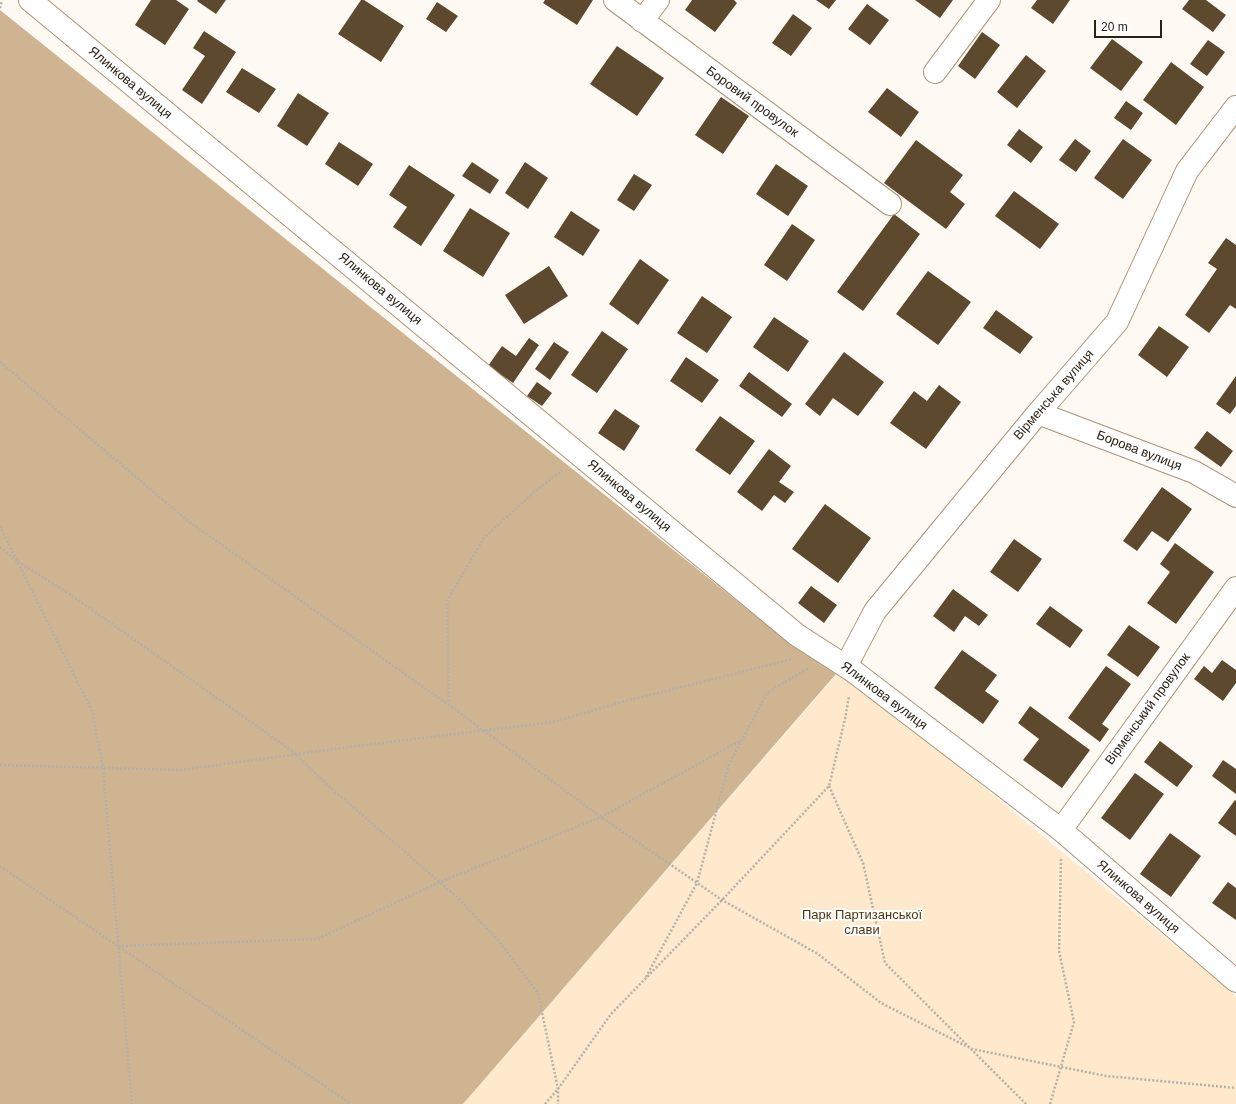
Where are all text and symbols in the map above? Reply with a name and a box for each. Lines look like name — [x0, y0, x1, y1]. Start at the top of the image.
scale bar — [1096, 12, 1164, 38]
text: 20 m — [1101, 20, 1128, 34]
street label: Ялинкова вулиця — [85, 44, 175, 122]
street label: Боровий провулок — [703, 63, 801, 141]
street label: Ялинкова вулиця — [335, 250, 425, 328]
street label: Вірменська вулиця — [1011, 347, 1097, 443]
street label: Борова вулиця — [1094, 428, 1184, 474]
street label: Ялинкова вулиця — [584, 457, 674, 535]
street label: Вірменський провулок — [1102, 650, 1194, 768]
street label: Ялинкова вулиця — [838, 658, 930, 734]
street label: Ялинкова вулиця — [1094, 857, 1182, 937]
park label: Парк Партизанської слави — [802, 907, 922, 938]

